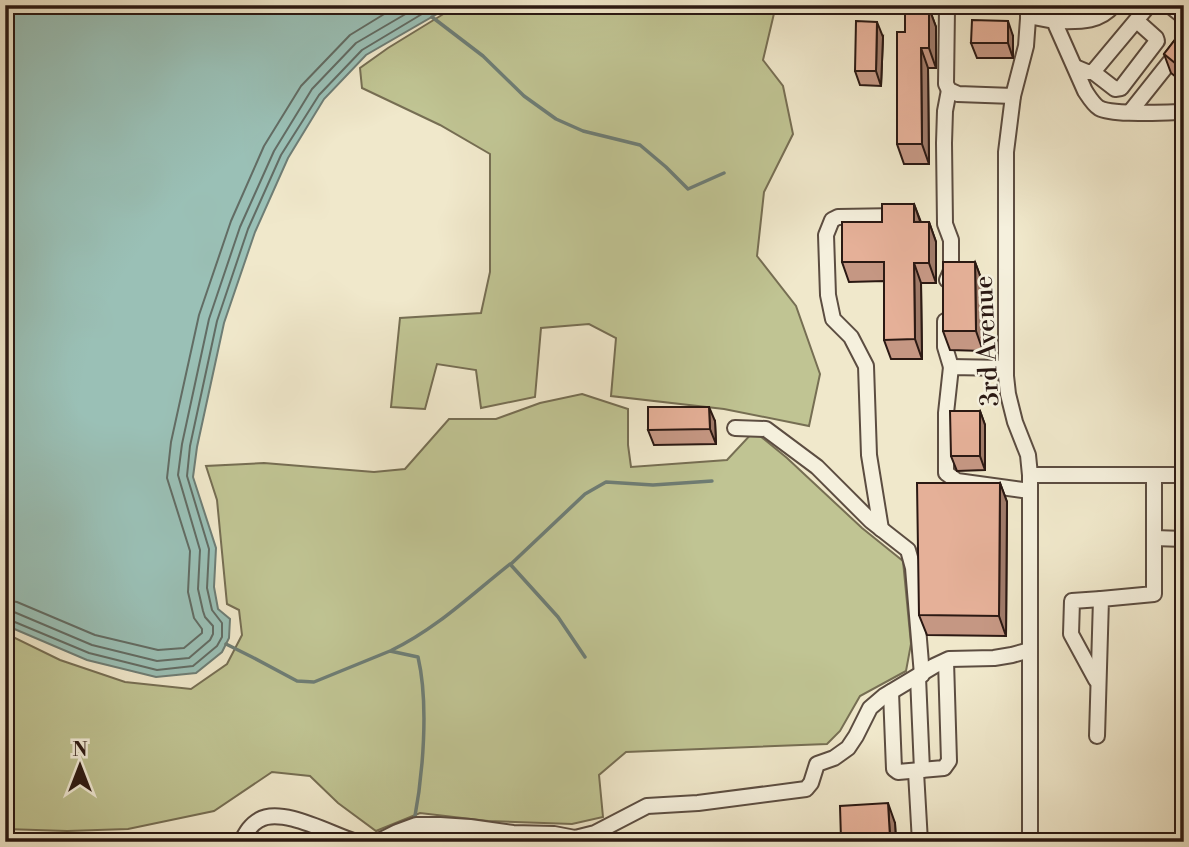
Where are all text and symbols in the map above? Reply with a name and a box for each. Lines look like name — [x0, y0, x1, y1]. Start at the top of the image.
street label: 3rd Avenue — [968, 275, 1006, 407]
north arrow — [46, 732, 116, 802]
text: N — [72, 738, 88, 762]

